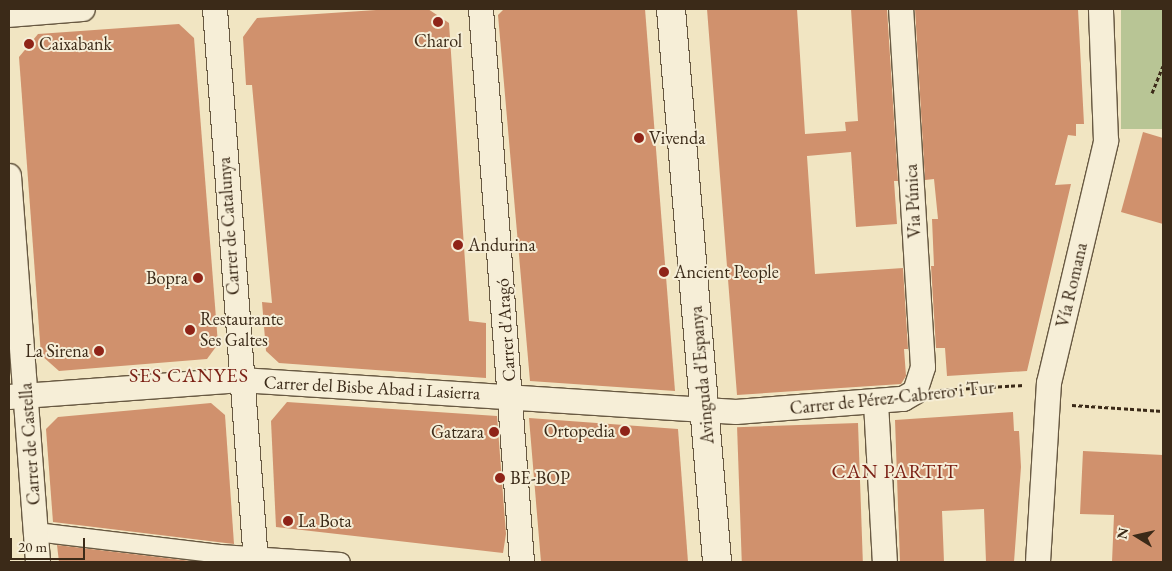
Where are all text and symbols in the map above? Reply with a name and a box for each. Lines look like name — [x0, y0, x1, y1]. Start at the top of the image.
marker: Charol — [432, 16, 444, 28]
place label: Charol — [414, 30, 462, 52]
place label: Caixabank — [39, 33, 112, 55]
marker: Caixabank — [23, 38, 35, 50]
place label: Vivenda — [649, 127, 705, 149]
marker: Vivenda — [633, 132, 645, 144]
street label: Carrer de Catalunya — [213, 156, 245, 296]
street label: Via Púnica — [900, 163, 926, 239]
place label: Andurina — [468, 234, 536, 256]
marker: Andurina — [452, 239, 464, 251]
street label: Vía Romana — [1052, 240, 1092, 330]
place label: Ancient People — [674, 261, 779, 283]
marker: Ancient People — [658, 266, 670, 278]
place label: Bopra — [146, 267, 188, 289]
marker: Bopra — [192, 272, 204, 284]
street label: Carrer d'Aragó — [492, 278, 520, 382]
street label: Avinguda d'Espanya — [685, 305, 719, 445]
place label: Restaurante Ses Galtes — [200, 309, 283, 352]
marker: Restaurante Ses Galtes — [184, 324, 196, 336]
place label: La Sirena — [25, 340, 89, 362]
marker: La Sirena — [93, 345, 105, 357]
district label: SES CANYES — [128, 363, 250, 387]
street label: Carrer del Bisbe Abad i Lasierra — [263, 372, 481, 404]
street label: Carrer de Pérez-Cabrero i Tur — [789, 377, 995, 419]
street label: Carrer de Castella — [15, 382, 45, 506]
place label: Ortopedia — [544, 420, 615, 442]
place label: Gatzara — [431, 421, 484, 443]
marker: Ortopedia — [619, 425, 631, 437]
marker: Gatzara — [488, 426, 500, 438]
district label: CAN PARTIT — [830, 459, 960, 483]
place label: BE-BOP — [510, 467, 570, 489]
marker: BE-BOP — [494, 472, 506, 484]
place label: La Bota — [298, 510, 352, 532]
north arrow — [1112, 511, 1162, 561]
marker: La Bota — [282, 515, 294, 527]
text: N — [1112, 526, 1132, 541]
scale bar — [12, 528, 88, 560]
text: 20 m — [18, 537, 47, 556]

